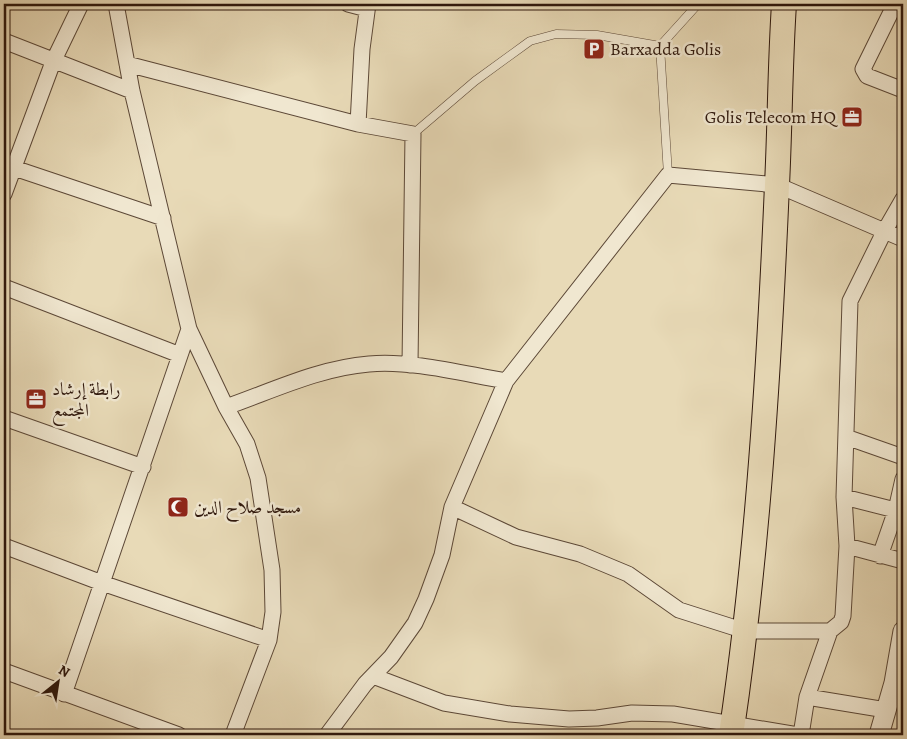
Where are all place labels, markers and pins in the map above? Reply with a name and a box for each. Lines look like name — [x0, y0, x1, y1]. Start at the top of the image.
parking icon: Barxadda Golis — [582, 37, 606, 61]
place label: Barxadda Golis — [610, 37, 721, 61]
place label: Golis Telecom HQ — [705, 105, 838, 129]
office icon: Golis Telecom HQ — [840, 105, 864, 129]
place label: رابطة إرشاد المجتمع — [52, 377, 120, 426]
office icon: رابطة إرشاد المجتمع — [24, 387, 48, 411]
mosque icon: مسجد صلاح الدين — [166, 495, 190, 519]
place label: مسجد صلاح الدين — [194, 495, 301, 523]

